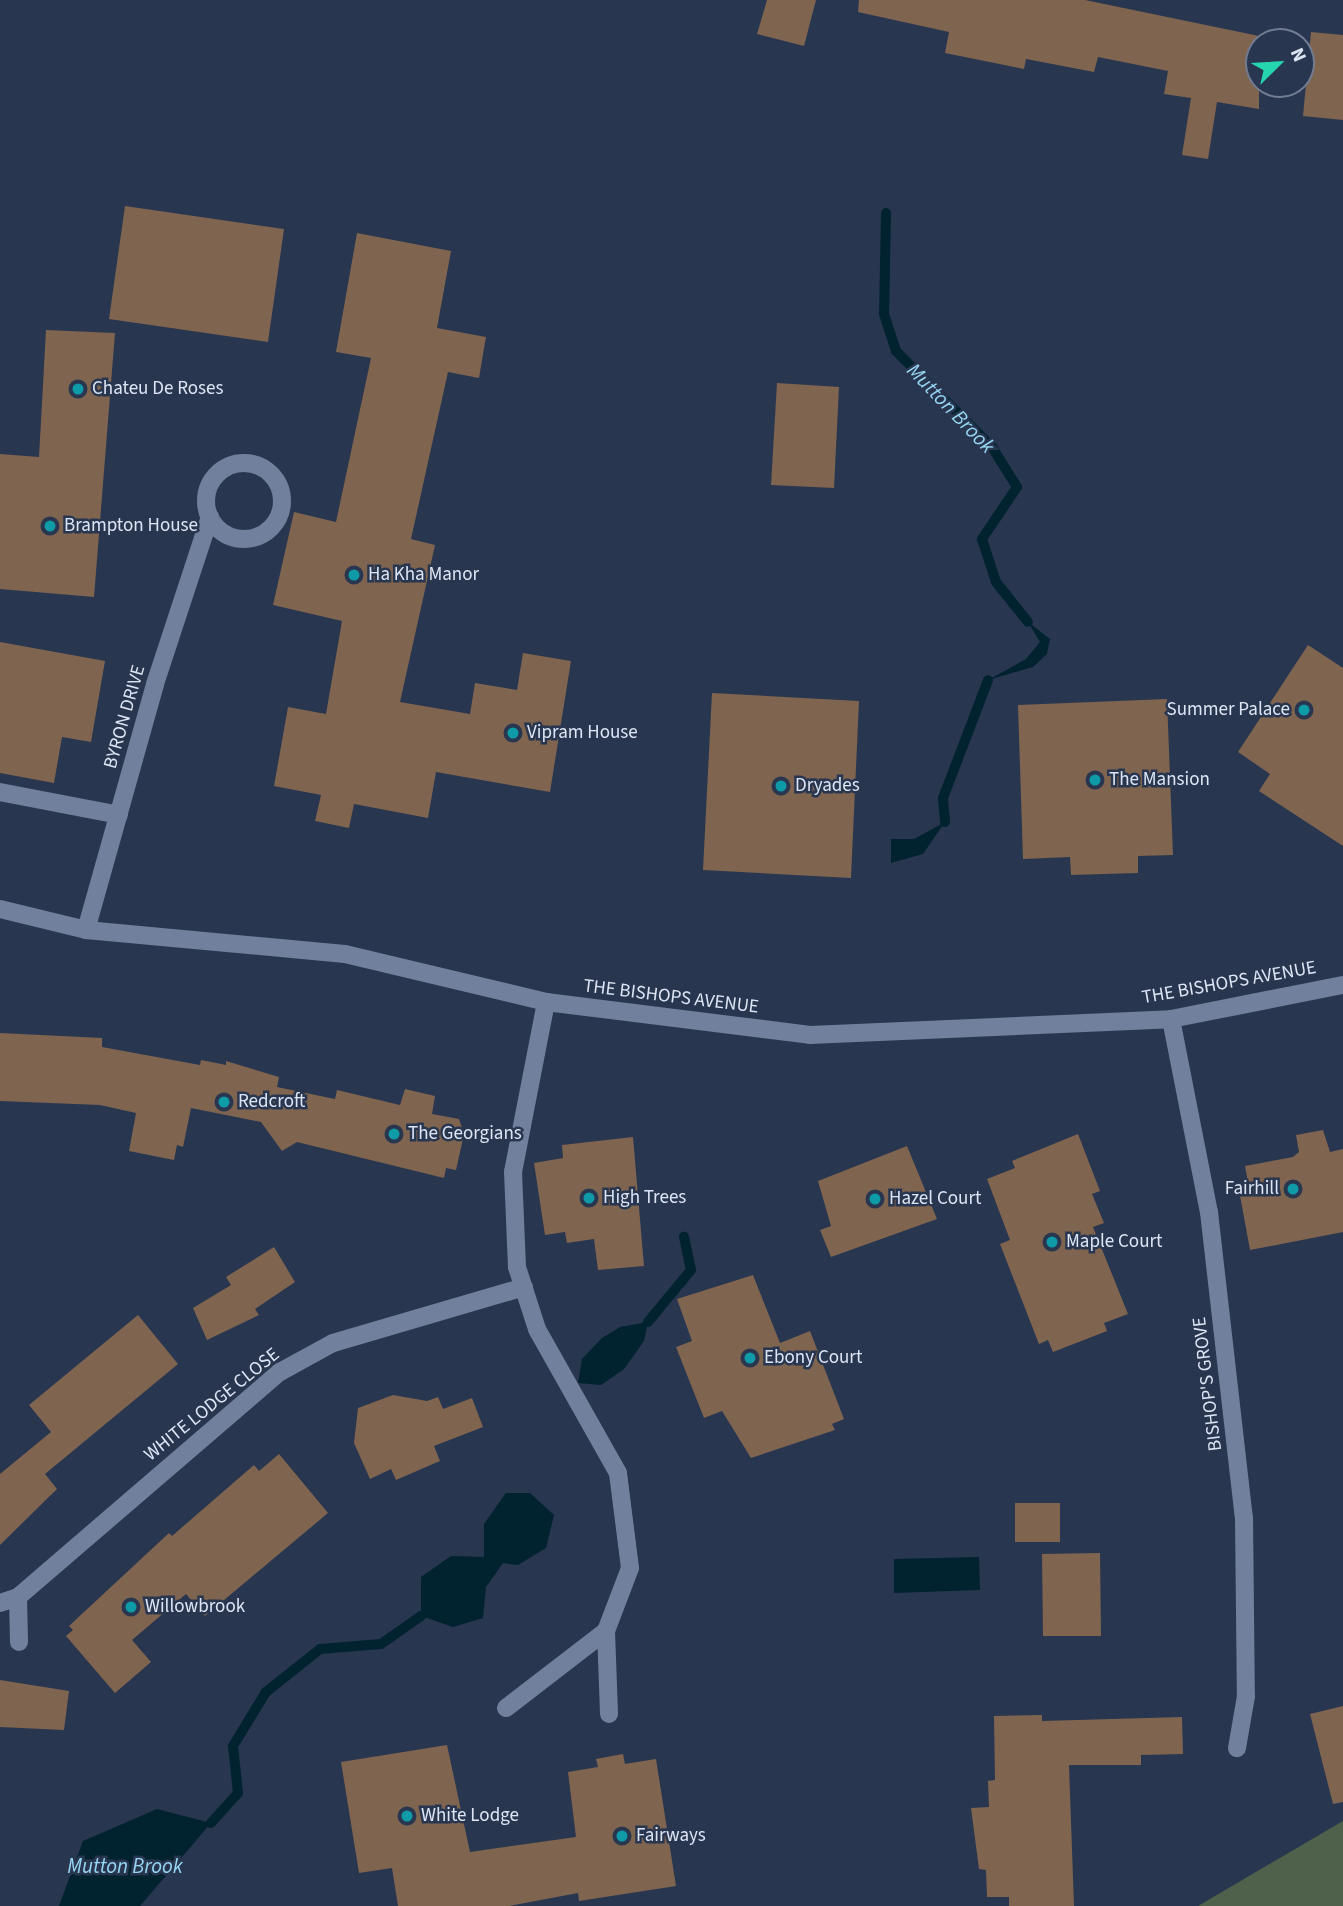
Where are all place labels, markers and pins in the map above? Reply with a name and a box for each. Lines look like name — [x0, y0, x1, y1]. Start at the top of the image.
place label: Chateu De Roses — [92, 378, 223, 400]
marker: Chateu De Roses — [70, 381, 86, 397]
place label: Brampton House — [64, 515, 198, 537]
marker: Brampton House — [42, 518, 58, 534]
place label: Ha Kha Manor — [368, 564, 479, 586]
marker: Ha Kha Manor — [346, 567, 362, 583]
place label: Summer Palace — [1167, 699, 1290, 721]
marker: Summer Palace — [1296, 702, 1312, 718]
place label: Vipram House — [527, 722, 638, 744]
marker: Vipram House — [505, 725, 521, 741]
place label: The Mansion — [1109, 769, 1210, 791]
marker: The Mansion — [1087, 772, 1103, 788]
place label: Dryades — [795, 775, 860, 797]
marker: Dryades — [773, 778, 789, 794]
place label: Redcroft — [238, 1091, 305, 1113]
marker: Redcroft — [216, 1094, 232, 1110]
place label: The Georgians — [408, 1123, 522, 1145]
marker: The Georgians — [386, 1126, 402, 1142]
place label: Fairhill — [1225, 1178, 1279, 1200]
marker: Fairhill — [1285, 1181, 1301, 1197]
place label: High Trees — [603, 1187, 686, 1209]
place label: Hazel Court — [889, 1188, 981, 1210]
marker: High Trees — [581, 1190, 597, 1206]
marker: Hazel Court — [867, 1191, 883, 1207]
place label: Maple Court — [1066, 1231, 1163, 1253]
marker: Maple Court — [1044, 1234, 1060, 1250]
place label: Ebony Court — [764, 1347, 862, 1369]
marker: Ebony Court — [742, 1350, 758, 1366]
place label: Willowbrook — [145, 1596, 245, 1618]
marker: Willowbrook — [123, 1599, 139, 1615]
place label: White Lodge — [421, 1805, 519, 1827]
marker: White Lodge — [399, 1808, 415, 1824]
place label: Fairways — [636, 1825, 706, 1847]
marker: Fairways — [614, 1828, 630, 1844]

